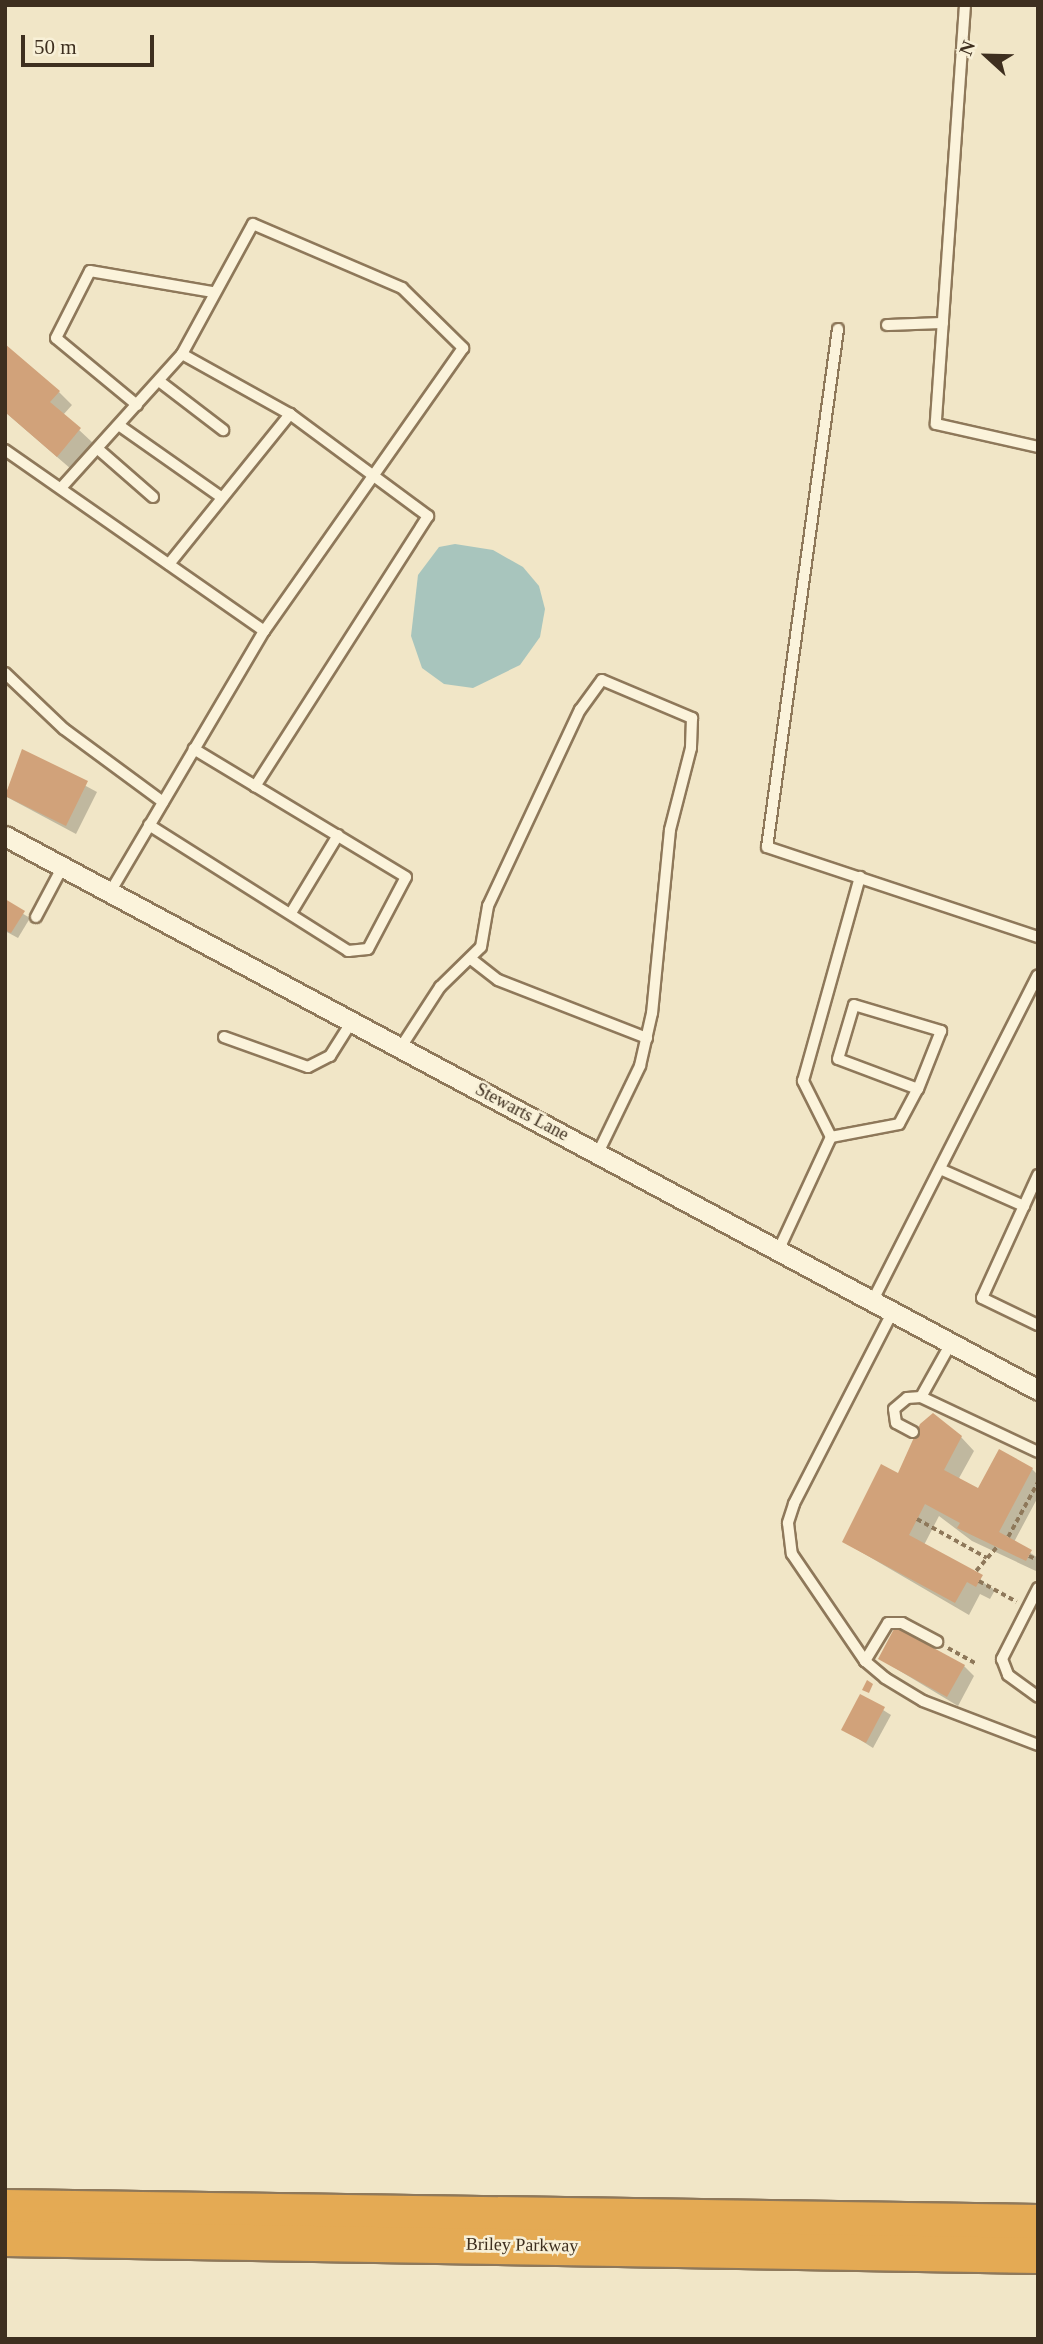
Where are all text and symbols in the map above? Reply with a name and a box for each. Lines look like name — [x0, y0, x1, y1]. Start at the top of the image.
scale bar — [24, 21, 158, 65]
north arrow — [952, 21, 1022, 91]
text: 50 m — [34, 35, 77, 59]
text: N — [955, 38, 979, 58]
street label: Stewarts Lane — [472, 1078, 572, 1146]
street label: Briley Parkway — [466, 2233, 578, 2257]

